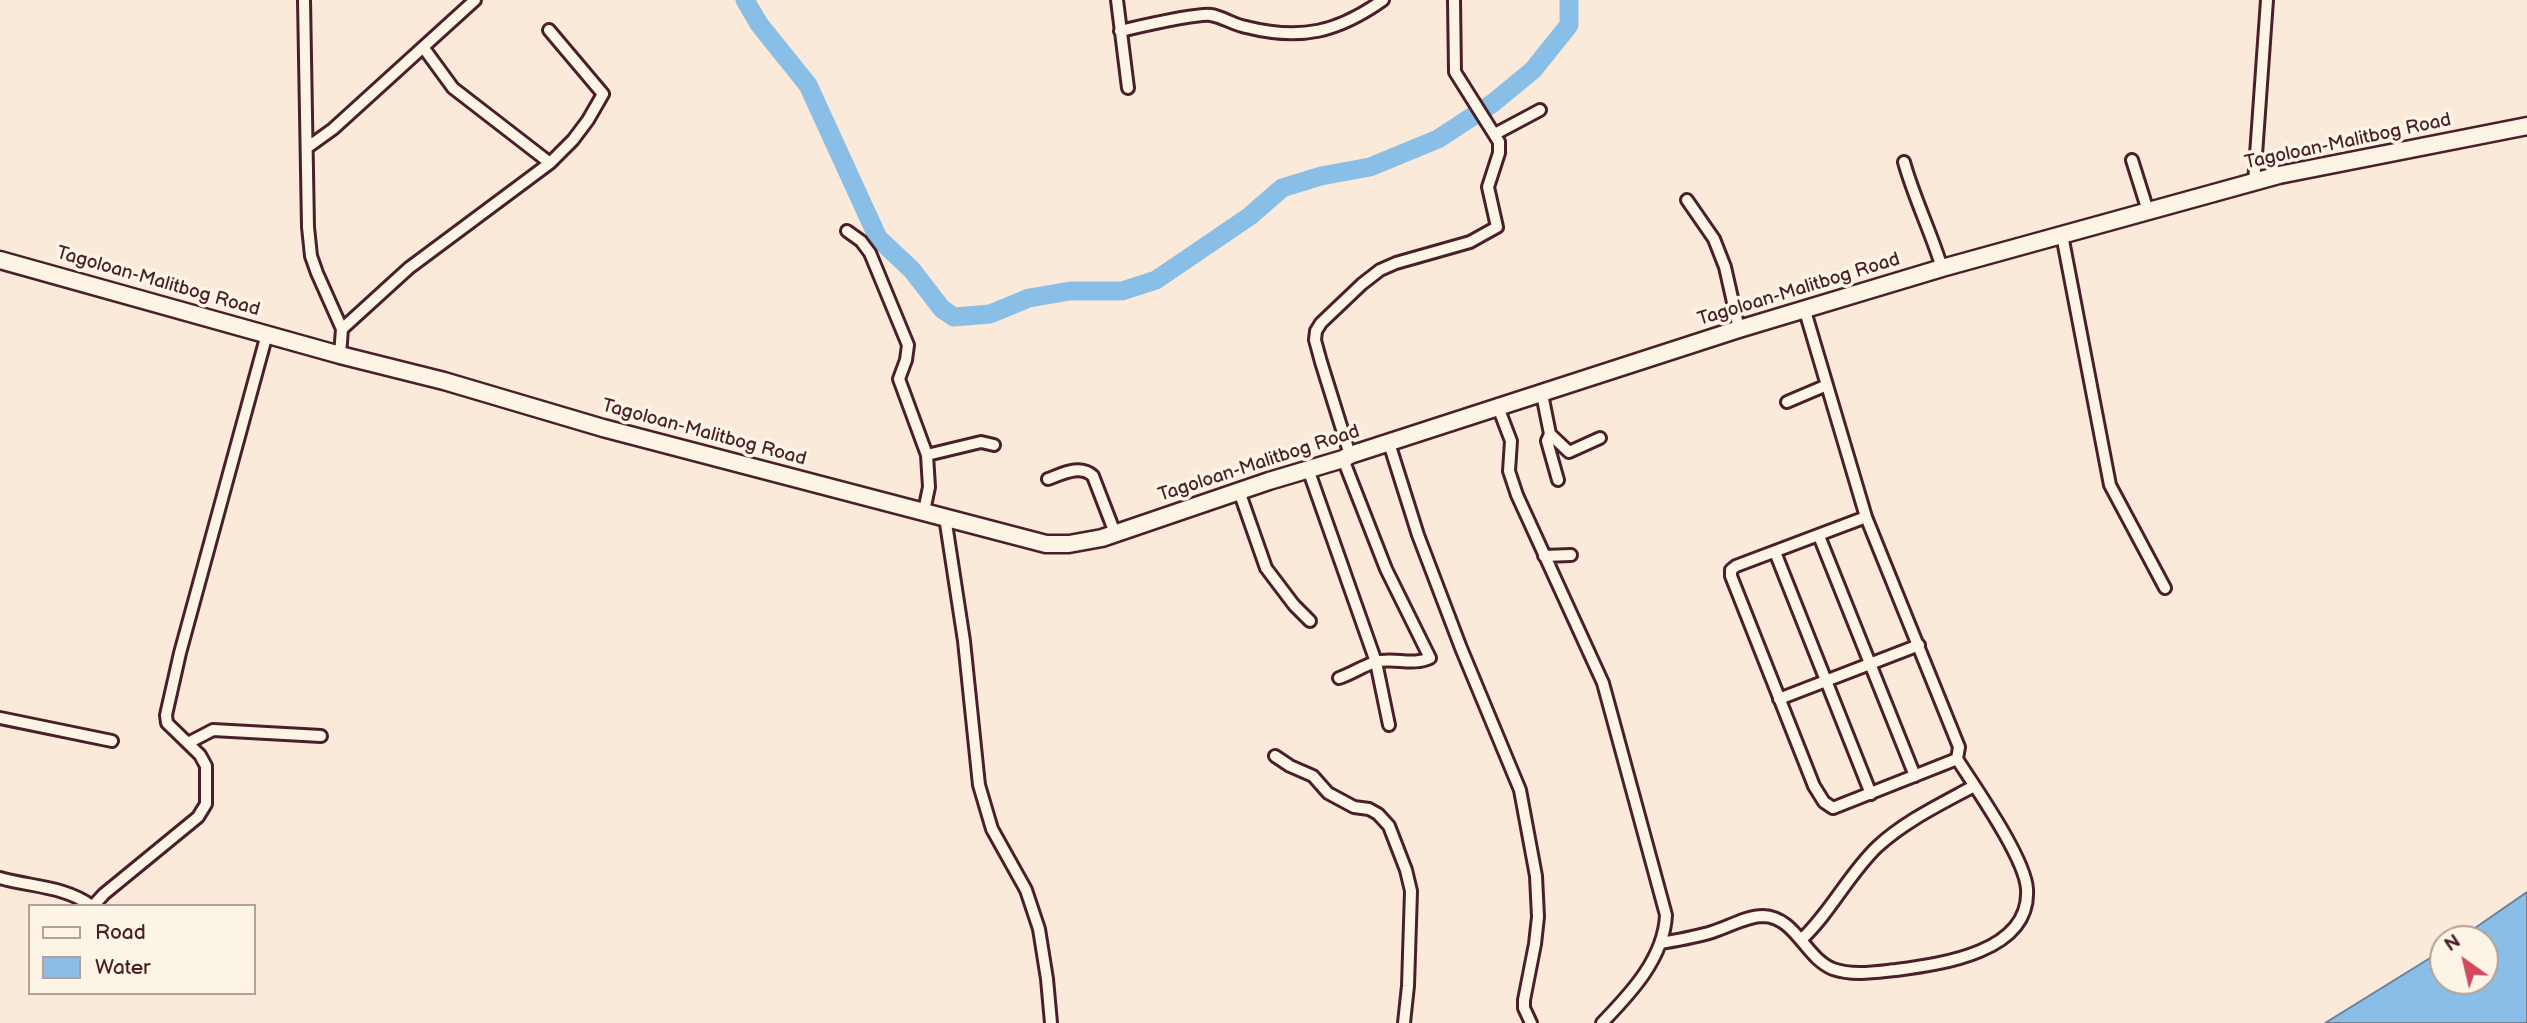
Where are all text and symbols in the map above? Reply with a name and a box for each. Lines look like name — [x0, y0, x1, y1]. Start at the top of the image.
street label: Tagoloan-Malitbog Road — [2243, 109, 2453, 175]
street label: Tagoloan-Malitbog Road — [54, 242, 262, 322]
street label: Tagoloan-Malitbog Road — [1695, 248, 1903, 332]
street label: Tagoloan-Malitbog Road — [599, 395, 809, 471]
street label: Tagoloan-Malitbog Road — [1155, 421, 1363, 507]
legend — [28, 904, 256, 995]
text: Road — [95, 920, 146, 945]
north arrow — [2429, 925, 2499, 995]
text: N — [2441, 930, 2465, 957]
text: Water — [95, 955, 151, 980]

